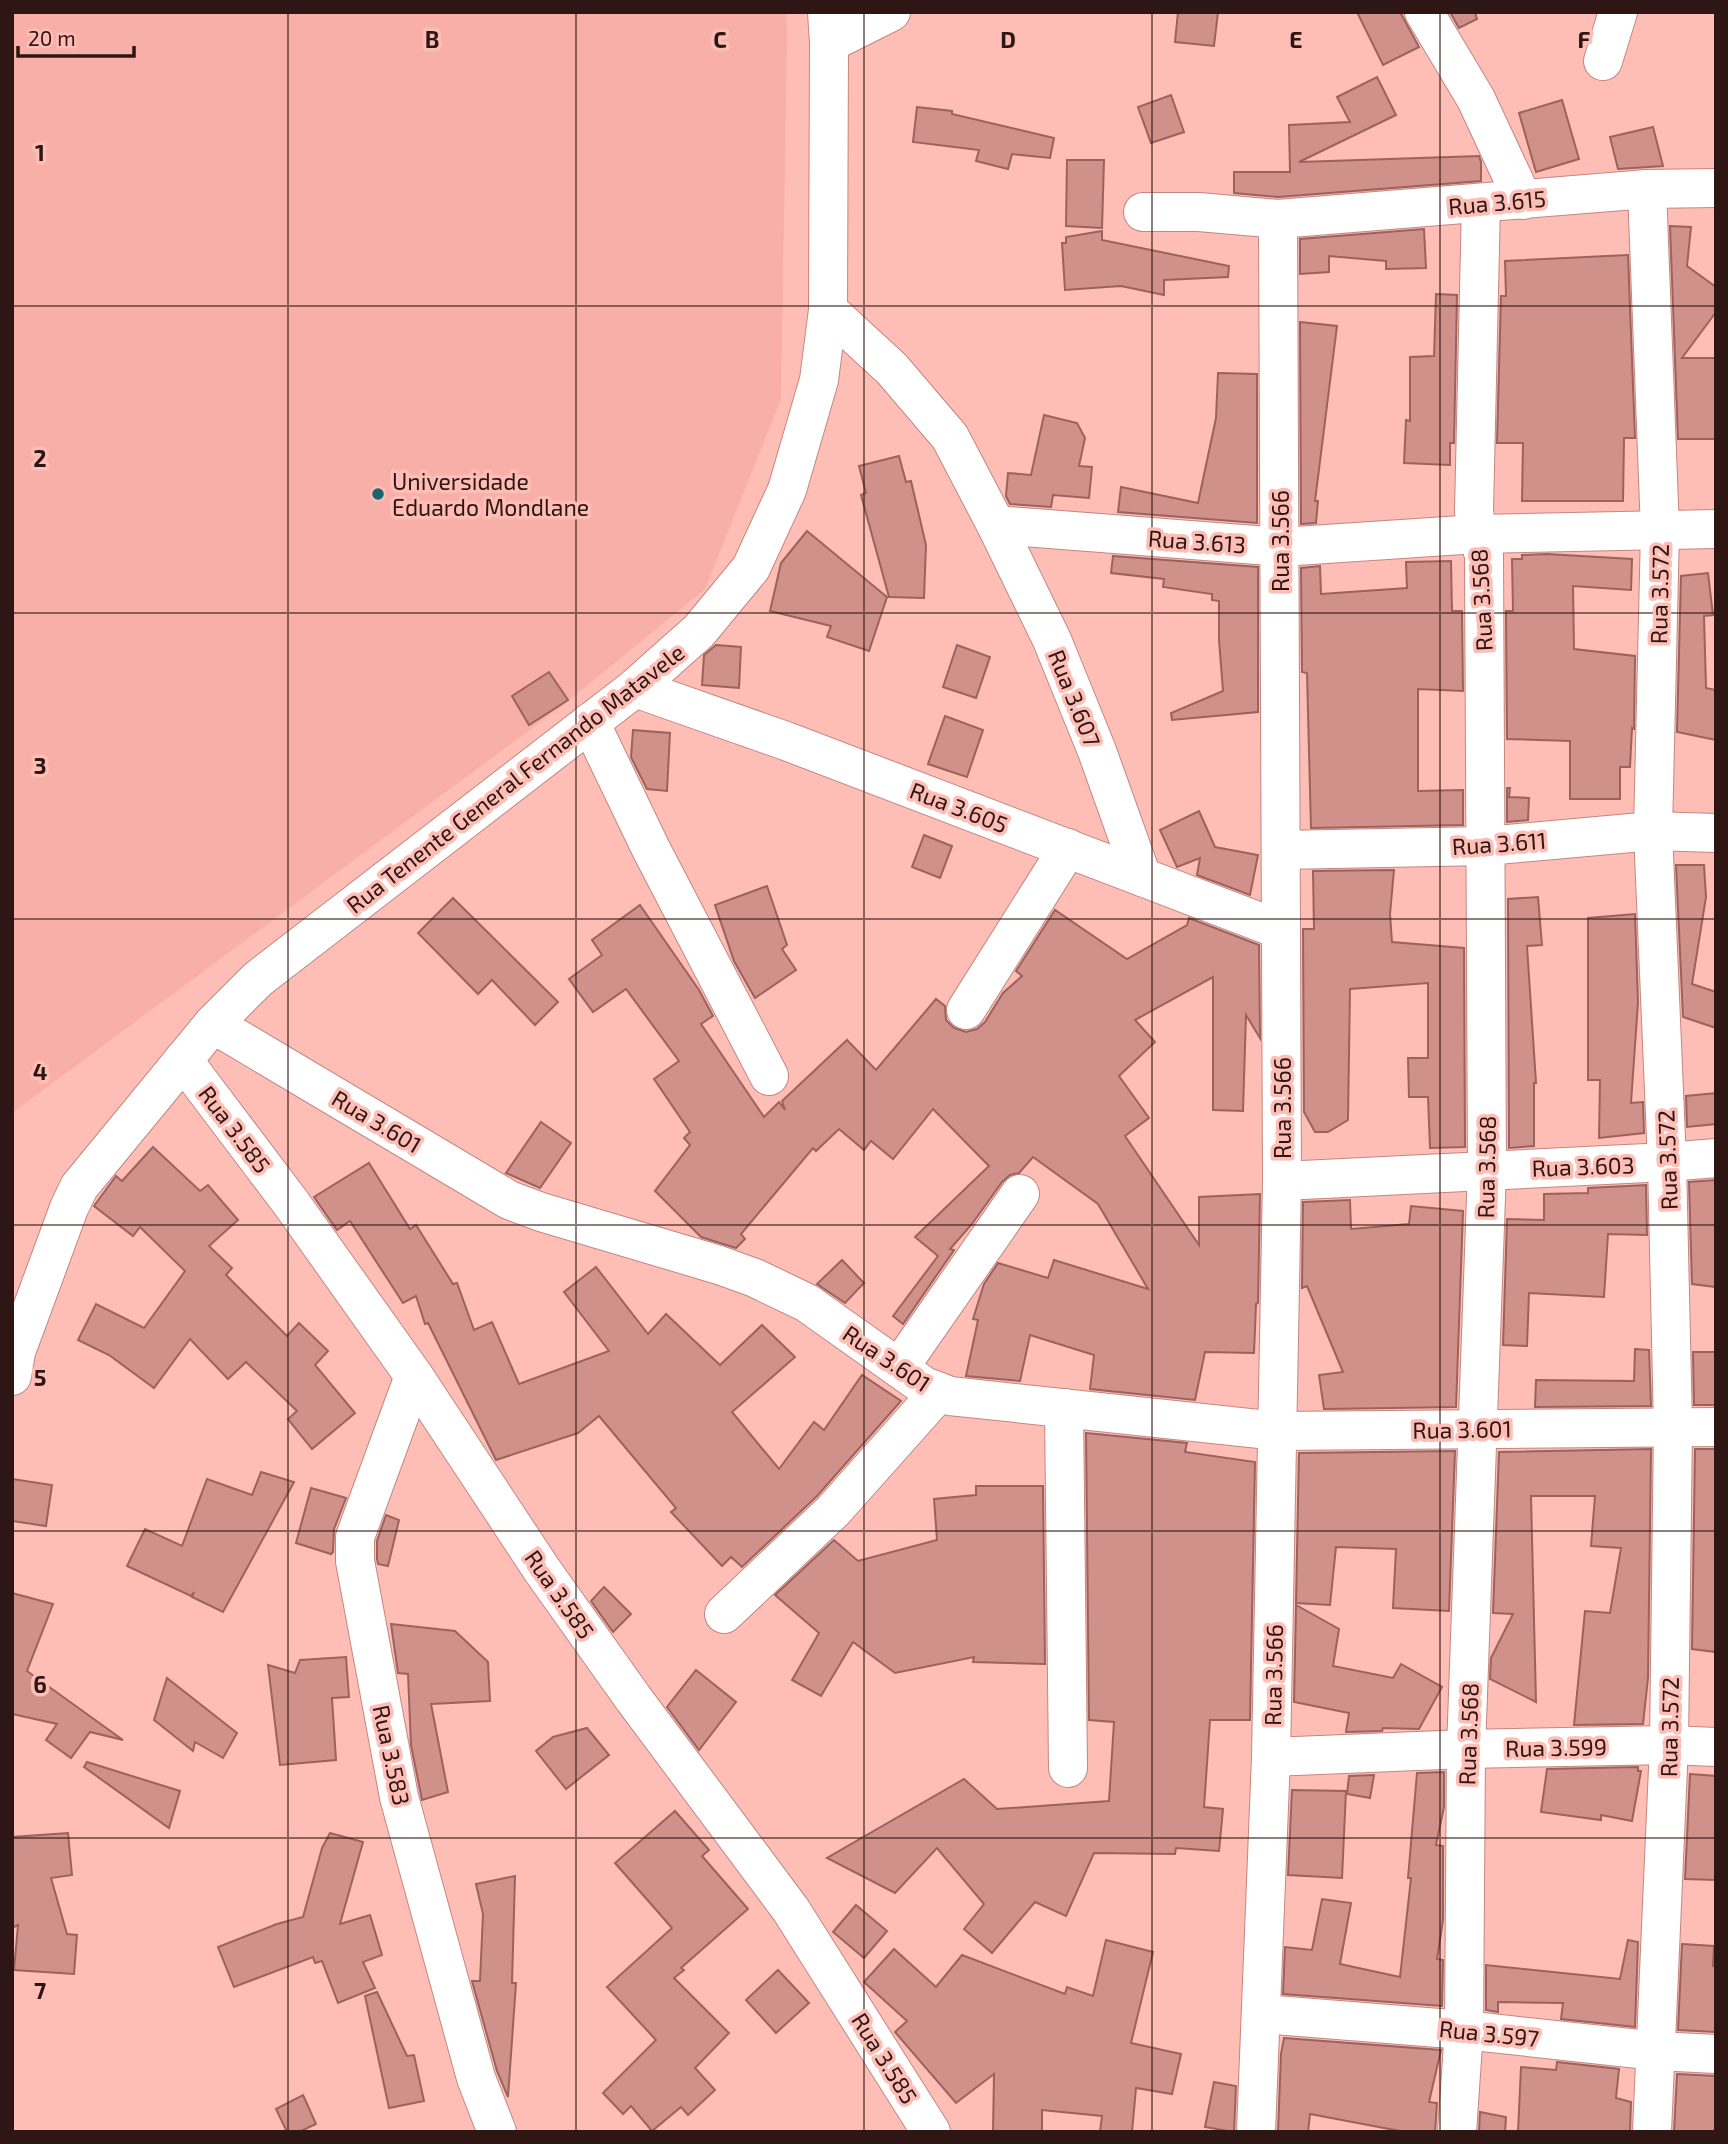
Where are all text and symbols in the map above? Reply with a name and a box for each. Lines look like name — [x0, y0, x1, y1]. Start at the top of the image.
scale bar — [18, 14, 133, 58]
text: 20 m — [28, 25, 76, 50]
text: B — [425, 25, 439, 53]
text: C — [713, 25, 727, 53]
text: D — [1000, 25, 1016, 53]
text: E — [1289, 25, 1303, 53]
text: F — [1578, 25, 1591, 53]
text: 1 — [35, 138, 45, 166]
street label: Rua 3.615 — [1447, 184, 1547, 220]
text: 2 — [33, 444, 47, 472]
place label: Universidade Eduardo Mondlane — [392, 467, 589, 521]
marker: Universidade Eduardo Mondlane — [370, 486, 386, 502]
street label: Rua 3.566 — [1266, 490, 1294, 592]
street label: Rua 3.613 — [1147, 524, 1247, 558]
street label: Rua 3.572 — [1644, 544, 1674, 644]
street label: Rua 3.568 — [1464, 548, 1498, 652]
street label: Rua Tenente General Fernando Matavele — [341, 637, 689, 919]
street label: Rua 3.607 — [1043, 645, 1107, 751]
text: 3 — [33, 751, 47, 779]
street label: Rua 3.605 — [906, 776, 1012, 838]
street label: Rua 3.611 — [1451, 826, 1547, 860]
text: 4 — [33, 1057, 47, 1085]
street label: Rua 3.566 — [1268, 1057, 1296, 1159]
street label: Rua 3.585 — [193, 1080, 277, 1178]
street label: Rua 3.601 — [327, 1083, 427, 1159]
street label: Rua 3.572 — [1651, 1109, 1683, 1211]
street label: Rua 3.568 — [1471, 1115, 1501, 1219]
street label: Rua 3.603 — [1531, 1150, 1635, 1182]
street label: Rua 3.601 — [838, 1319, 936, 1397]
text: 5 — [34, 1363, 46, 1391]
street label: Rua 3.601 — [1412, 1414, 1512, 1444]
street label: Rua 3.585 — [519, 1544, 601, 1644]
street label: Rua 3.566 — [1258, 1624, 1288, 1726]
text: 6 — [33, 1670, 47, 1698]
street label: Rua 3.572 — [1654, 1677, 1684, 1777]
street label: Rua 3.568 — [1452, 1682, 1484, 1786]
street label: Rua 3.583 — [368, 1702, 416, 1808]
street label: Rua 3.599 — [1505, 1732, 1607, 1762]
text: 7 — [34, 1976, 46, 2004]
street label: Rua 3.585 — [846, 2007, 924, 2109]
street label: Rua 3.597 — [1438, 2014, 1541, 2052]

